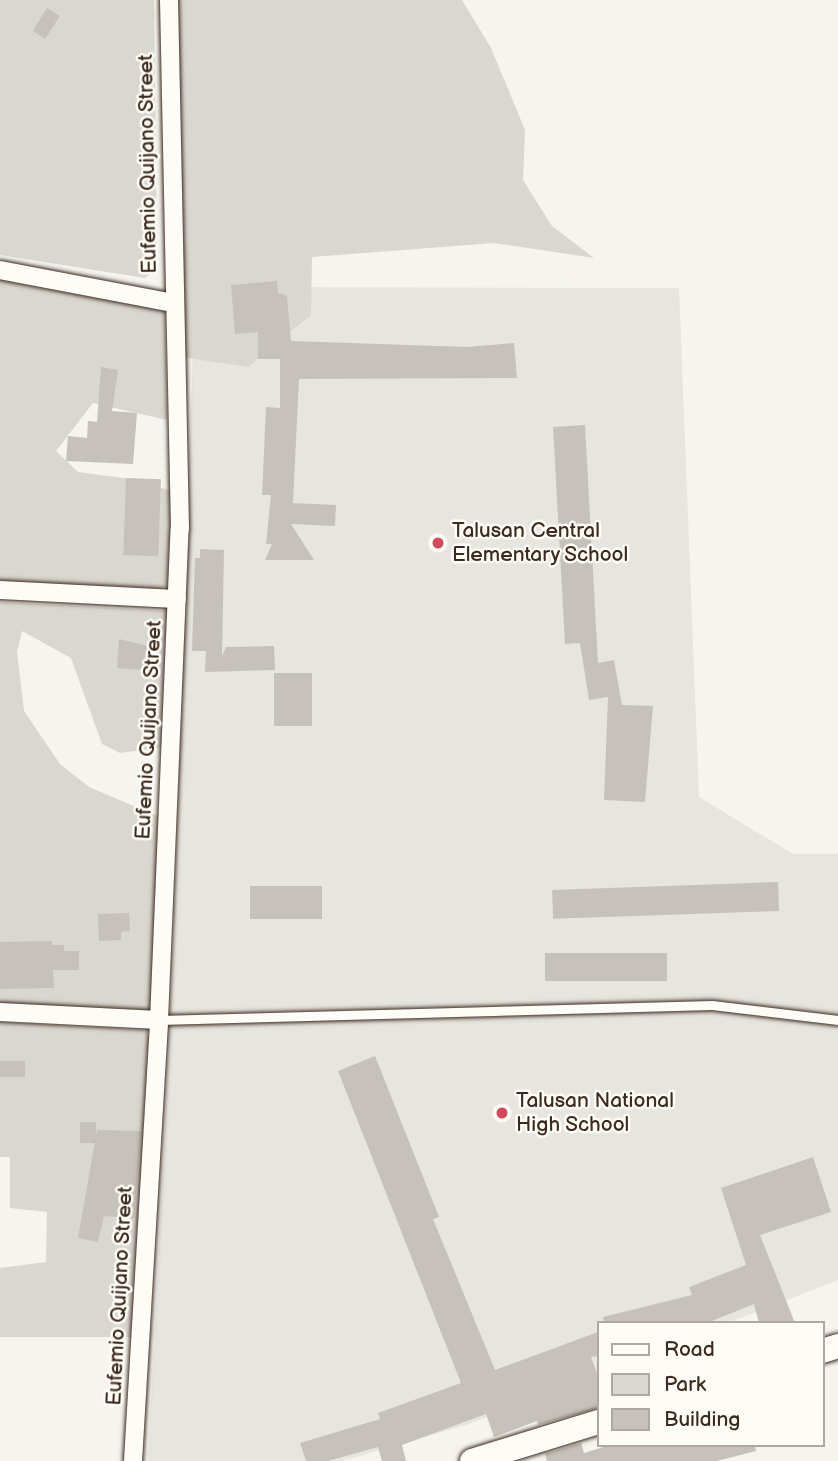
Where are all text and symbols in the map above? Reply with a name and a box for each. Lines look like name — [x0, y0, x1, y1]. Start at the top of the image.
street label: Eufemio Quijano Street — [133, 54, 163, 274]
place label: Talusan Central Elementary School — [452, 518, 630, 568]
marker: Talusan Central Elementary School — [430, 535, 446, 551]
street label: Eufemio Quijano Street — [131, 620, 167, 840]
place label: Talusan National High School — [516, 1088, 674, 1138]
marker: Talusan National High School — [494, 1105, 510, 1121]
street label: Eufemio Quijano Street — [102, 1186, 138, 1406]
legend — [596, 1321, 824, 1447]
text: Road — [664, 1337, 715, 1362]
text: Park — [664, 1372, 706, 1397]
text: Building — [664, 1407, 740, 1432]

